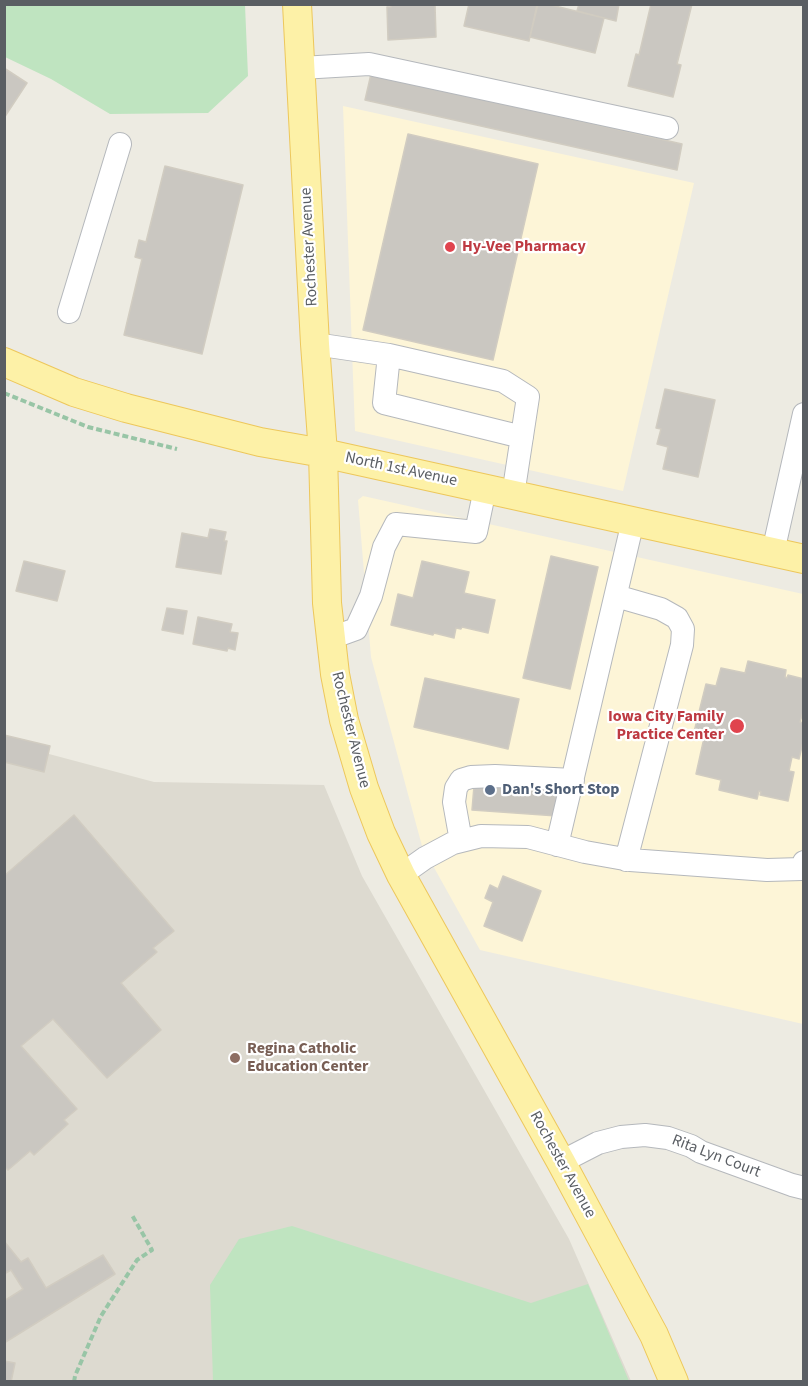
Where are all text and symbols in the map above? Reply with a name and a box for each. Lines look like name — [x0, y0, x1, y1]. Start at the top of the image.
street label: Rochester Avenue — [297, 187, 323, 307]
place label: Hy-Vee Pharmacy — [462, 237, 586, 257]
marker: Hy-Vee Pharmacy — [443, 240, 457, 254]
street label: North 1st Avenue — [343, 449, 459, 491]
street label: Rochester Avenue — [326, 670, 374, 790]
place label: Iowa City Family Practice Center — [608, 707, 724, 745]
marker: Iowa City Family Practice Center — [728, 717, 746, 735]
place label: Dan's Short Stop — [502, 780, 619, 800]
marker: Dan's Short Stop — [483, 783, 497, 797]
place label: Regina Catholic Education Center — [247, 1039, 368, 1077]
marker: Regina Catholic Education Center — [228, 1051, 242, 1065]
street label: Rochester Avenue — [525, 1108, 599, 1222]
street label: Rita Lyn Court — [669, 1131, 763, 1183]

